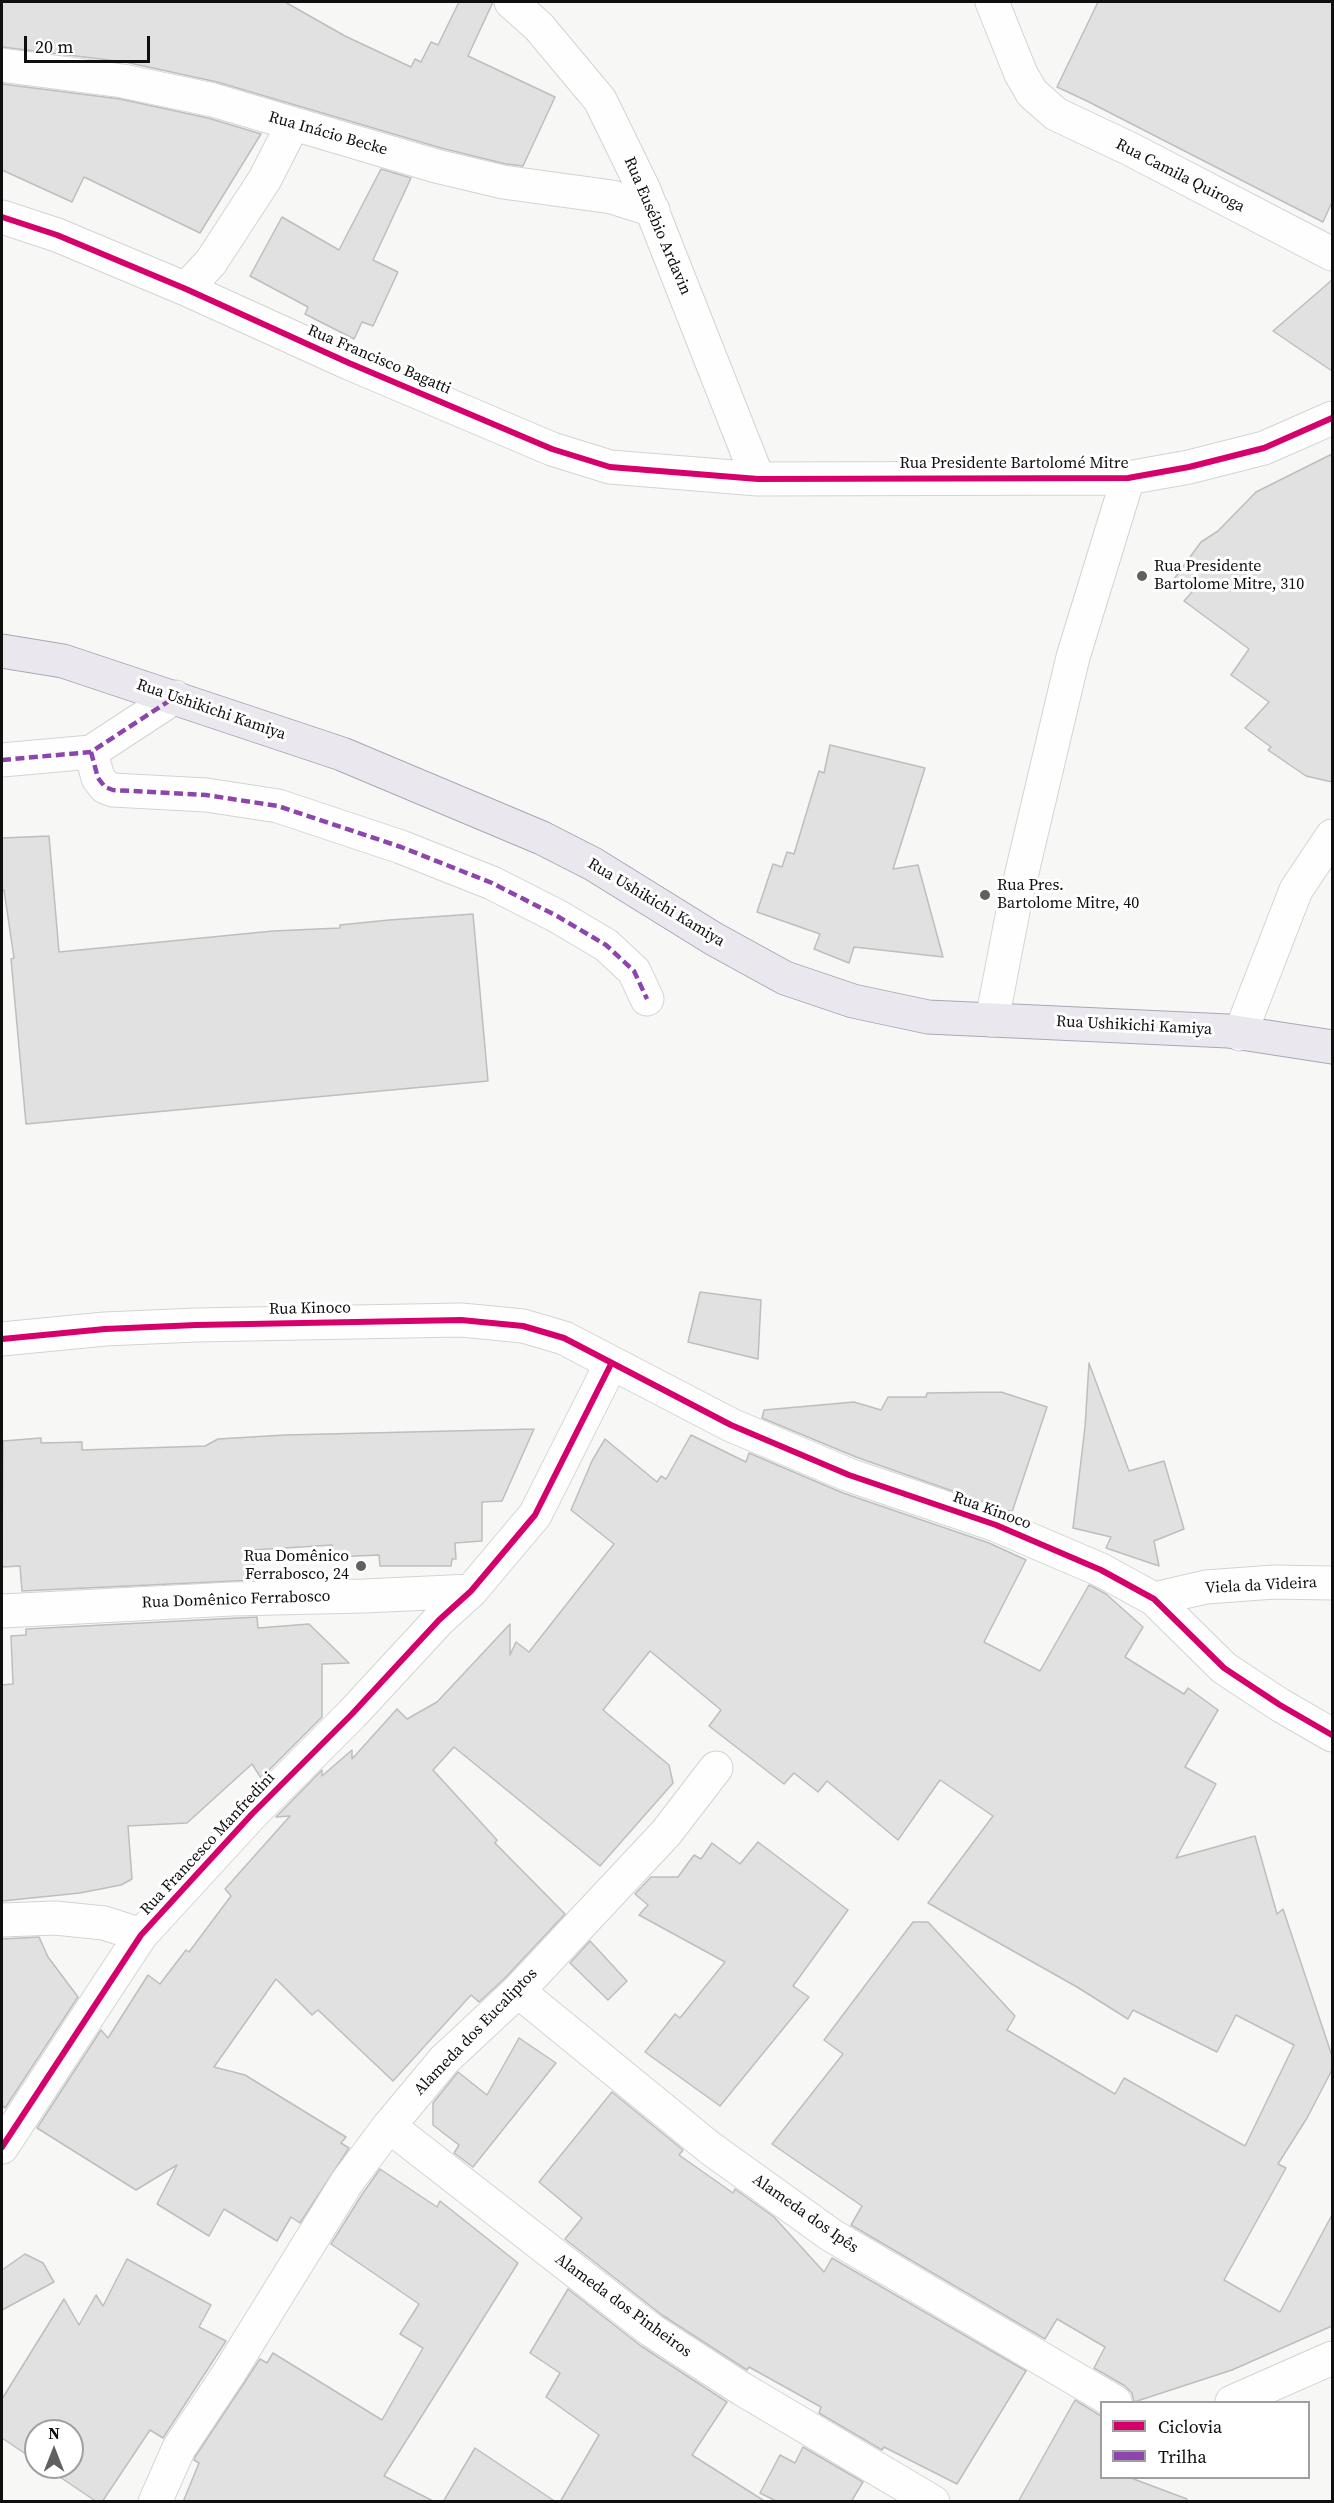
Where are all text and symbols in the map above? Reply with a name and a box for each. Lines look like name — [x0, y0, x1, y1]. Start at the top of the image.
scale bar — [27, 24, 153, 62]
text: 20 m — [35, 34, 73, 59]
street label: Rua Inácio Becke — [266, 108, 390, 160]
street label: Rua Camila Quiroga — [1112, 135, 1248, 217]
street label: Rua Eusébio Ardavin — [619, 154, 695, 298]
street label: Rua Francisco Bagatti — [304, 321, 454, 399]
street label: Rua Presidente Bartolomé Mitre — [899, 454, 1129, 474]
place label: Rua Presidente Bartolome Mitre, 310 — [1154, 557, 1304, 595]
marker: Rua Presidente Bartolome Mitre, 310 — [1135, 569, 1149, 583]
street label: Rua Ushikichi Kamiya — [134, 675, 288, 745]
street label: Rua Ushikichi Kamiya — [584, 854, 728, 952]
place label: Rua Pres. Bartolome Mitre, 40 — [997, 876, 1139, 914]
marker: Rua Pres. Bartolome Mitre, 40 — [978, 888, 992, 902]
street label: Rua Ushikichi Kamiya — [1055, 1012, 1213, 1040]
street label: Rua Kinoco — [269, 1299, 351, 1319]
street label: Rua Kinoco — [950, 1488, 1034, 1534]
place label: Rua Domênico Ferrabosco, 24 — [244, 1547, 349, 1585]
marker: Rua Domênico Ferrabosco, 24 — [354, 1559, 368, 1573]
street label: Viela da Videira — [1205, 1573, 1317, 1599]
street label: Rua Domênico Ferrabosco — [141, 1587, 331, 1613]
street label: Rua Francesco Manfredini — [137, 1769, 279, 1919]
street label: Alameda dos Eucaliptos — [410, 1964, 542, 2100]
street label: Alameda dos Ipês — [748, 2170, 862, 2258]
street label: Alameda dos Pinheiros — [551, 2250, 695, 2362]
legend — [1100, 2401, 1310, 2479]
text: Ciclovia — [1158, 2414, 1222, 2439]
north arrow — [24, 2419, 84, 2479]
text: N — [48, 2422, 60, 2444]
text: Trilha — [1158, 2444, 1207, 2469]

